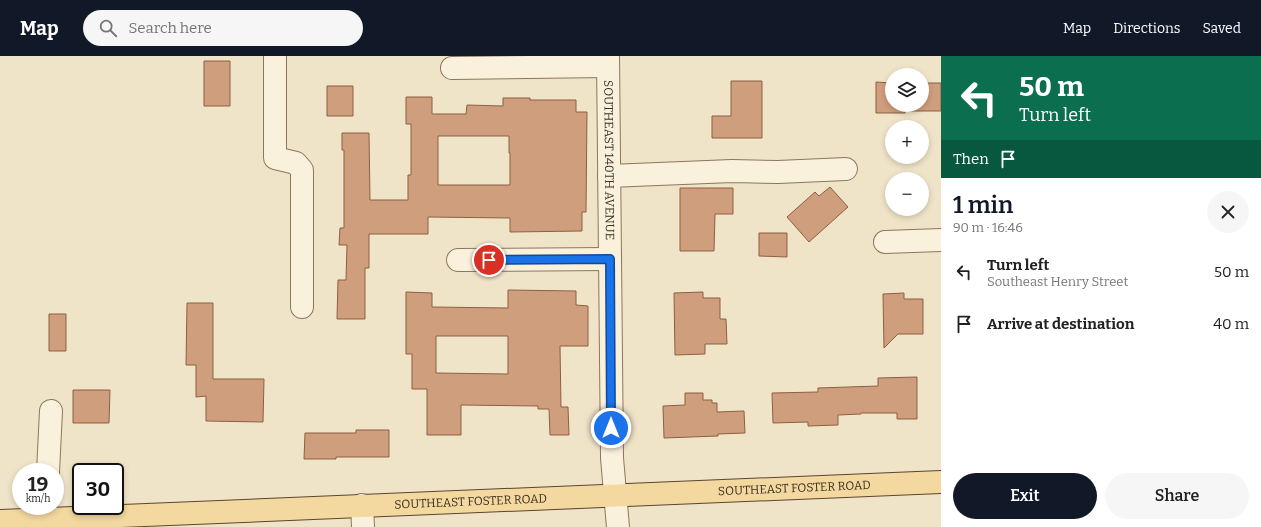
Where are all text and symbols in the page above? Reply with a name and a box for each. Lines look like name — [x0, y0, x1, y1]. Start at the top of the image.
search box — [83, 10, 363, 46]
text: Map — [20, 17, 59, 40]
icon: search — [97, 17, 119, 39]
text: Search here — [129, 19, 212, 37]
text: Map — [1063, 20, 1091, 37]
text: Directions — [1113, 20, 1181, 37]
text: Saved — [1203, 20, 1241, 37]
map controls — [885, 68, 929, 216]
button: layers — [885, 68, 929, 112]
text: 50 m — [1019, 70, 1084, 103]
icon: left — [953, 72, 1005, 124]
street label: SOUTHEAST 140TH AVENUE — [601, 80, 617, 240]
text: Turn left — [1019, 104, 1091, 126]
button: + — [885, 120, 929, 164]
icon: arrive — [997, 148, 1019, 170]
text: Then — [953, 150, 989, 168]
button: − — [885, 172, 929, 216]
text: 1 min — [953, 191, 1013, 219]
button: close — [1207, 191, 1249, 233]
text: 90 m · 16:46 — [953, 220, 1023, 235]
pin — [472, 243, 506, 277]
icon: arrive — [478, 249, 500, 271]
text: Turn left — [987, 256, 1049, 274]
icon: left — [953, 261, 975, 283]
text: 50 m — [1214, 263, 1249, 281]
text: Southeast Henry Street — [987, 274, 1128, 289]
icon: arrive — [953, 313, 975, 335]
text: Arrive at destination — [987, 315, 1134, 333]
text: 40 m — [1213, 315, 1249, 333]
position arrow — [590, 407, 632, 449]
speed limit sign: 30 — [72, 463, 124, 515]
text: 19 — [28, 472, 48, 496]
button: Exit — [953, 473, 1097, 519]
button: Share — [1105, 473, 1249, 519]
street label: SOUTHEAST FOSTER ROAD — [718, 478, 871, 498]
street label: SOUTHEAST FOSTER ROAD — [394, 491, 547, 512]
text: km/h — [26, 493, 50, 505]

